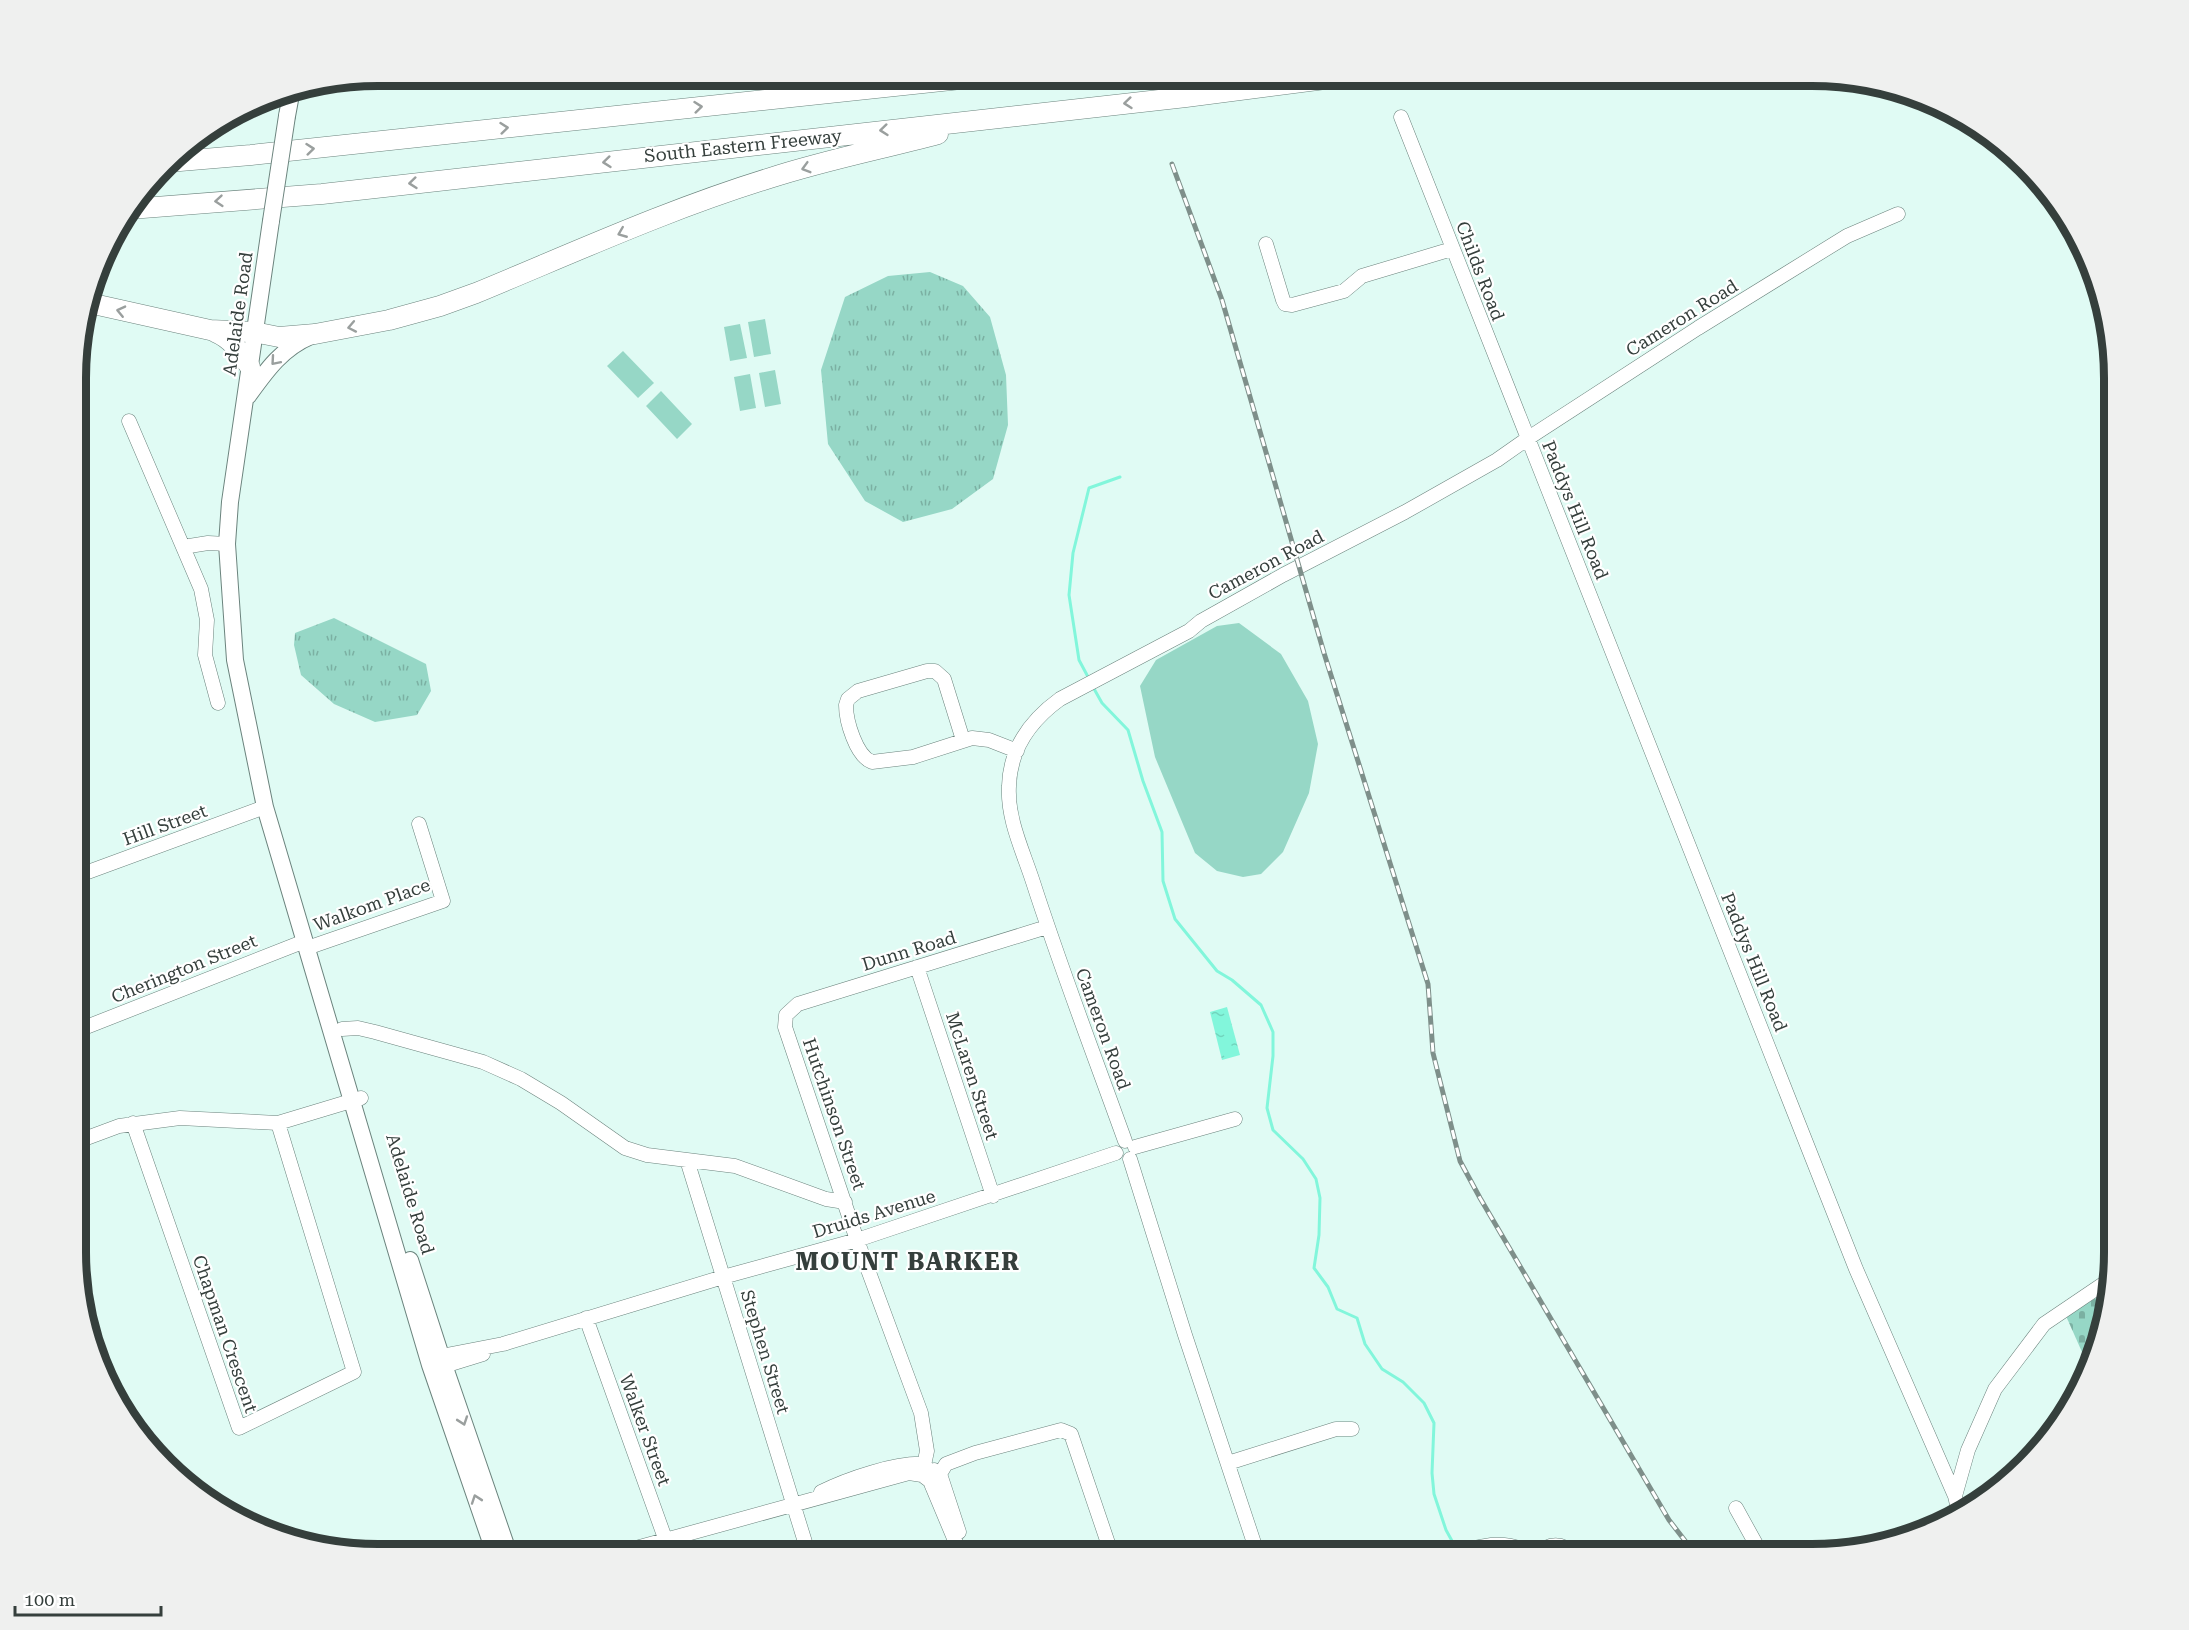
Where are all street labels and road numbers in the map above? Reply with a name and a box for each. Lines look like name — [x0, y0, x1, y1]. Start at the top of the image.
street label: South Eastern Freeway — [643, 125, 843, 166]
street label: Childs Road — [1452, 218, 1509, 324]
street label: Adelaide Road — [218, 250, 257, 377]
street label: Cameron Road — [1622, 275, 1742, 360]
street label: Paddys Hill Road — [1538, 437, 1613, 583]
street label: Cameron Road — [1204, 525, 1327, 604]
street label: Hill Street — [120, 800, 210, 849]
street label: Walkom Place — [311, 874, 433, 935]
street label: Paddys Hill Road — [1717, 889, 1792, 1035]
street label: Dunn Road — [859, 926, 959, 975]
street label: Cherington Street — [108, 930, 260, 1007]
street label: Cameron Road — [1072, 965, 1135, 1093]
street label: McLaren Street — [942, 1009, 1003, 1143]
street label: Hutchinson Street — [799, 1035, 870, 1193]
street label: Adelaide Road — [382, 1131, 439, 1257]
street label: Druids Avenue — [810, 1185, 938, 1242]
street label: Chapman Crescent — [189, 1252, 262, 1416]
street label: Stephen Street — [737, 1287, 794, 1417]
street label: Walker Street — [616, 1371, 675, 1489]

